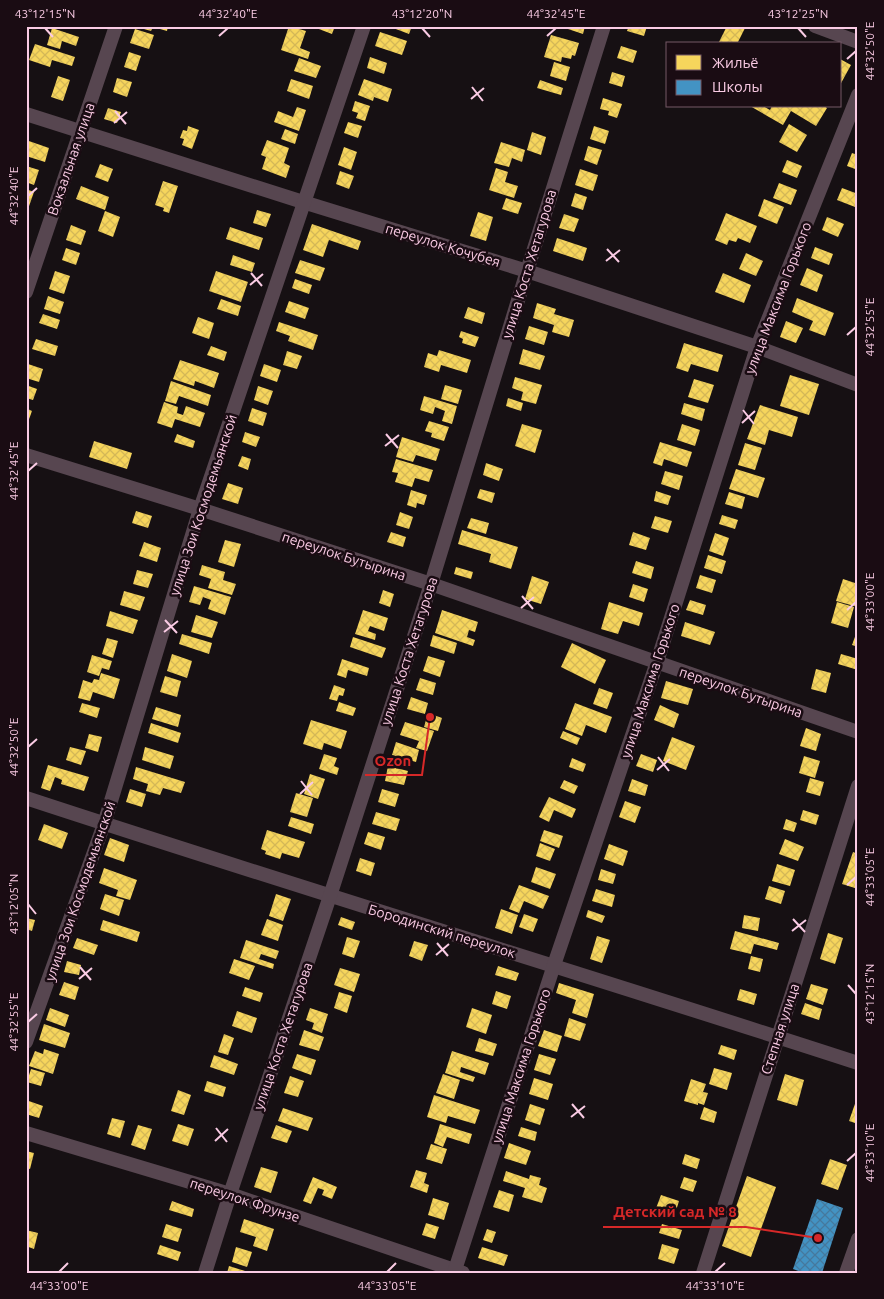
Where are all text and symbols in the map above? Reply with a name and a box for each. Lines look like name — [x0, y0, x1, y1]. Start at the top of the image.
text: 43°12'15"N — [15, 7, 75, 20]
text: 44°32'40"E — [199, 7, 258, 20]
text: 43°12'20"N — [392, 7, 452, 20]
text: 44°32'45"E — [527, 7, 586, 20]
text: 43°12'25"N — [768, 7, 828, 20]
text: 44°32'50"E — [863, 21, 876, 80]
legend — [666, 42, 842, 108]
text: Жильё — [712, 54, 759, 71]
text: Школы — [712, 78, 763, 95]
street label: Вокзальная улица — [44, 101, 98, 217]
text: 44°32'40"E — [7, 166, 20, 225]
street label: улица Коста Хетагурова — [499, 188, 559, 340]
street label: переулок Кочубея — [384, 220, 502, 270]
street label: улица Максима Горького — [742, 220, 814, 376]
text: 44°32'55"E — [863, 297, 876, 356]
street label: улица Зои Космодемьянской — [166, 412, 240, 598]
text: 44°32'45"E — [7, 441, 20, 500]
street label: переулок Бутырина — [280, 528, 408, 584]
text: 44°33'00"E — [863, 572, 876, 631]
street label: улица Коста Хетагурова — [377, 575, 441, 727]
street label: улица Максима Горького — [617, 602, 683, 760]
street label: переулок Бутырина — [677, 663, 805, 721]
text: 44°32'50"E — [7, 717, 20, 776]
callout: Ozon — [365, 745, 422, 775]
text: Ozon — [375, 752, 411, 769]
street label: улица Зои Космодемьянской — [42, 799, 118, 983]
text: 44°33'05"E — [863, 847, 876, 906]
text: 43°12'05"N — [7, 874, 20, 934]
street label: Бородинский переулок — [366, 901, 518, 961]
street label: улица Коста Хетагурова — [250, 960, 316, 1112]
text: 43°12'15"N — [863, 964, 876, 1024]
street label: Степная улица — [758, 981, 802, 1077]
street label: улица Максима Горького — [488, 987, 554, 1145]
text: 44°32'55"E — [7, 992, 20, 1051]
text: 44°33'10"E — [863, 1123, 876, 1182]
street label: переулок Фрунзе — [188, 1175, 302, 1225]
callout: Детский сад № 8 — [603, 1197, 746, 1227]
text: Детский сад № 8 — [613, 1203, 737, 1220]
text: 44°33'00"E — [30, 1279, 89, 1292]
text: 44°33'05"E — [358, 1279, 417, 1292]
text: 44°33'10"E — [686, 1279, 745, 1292]

